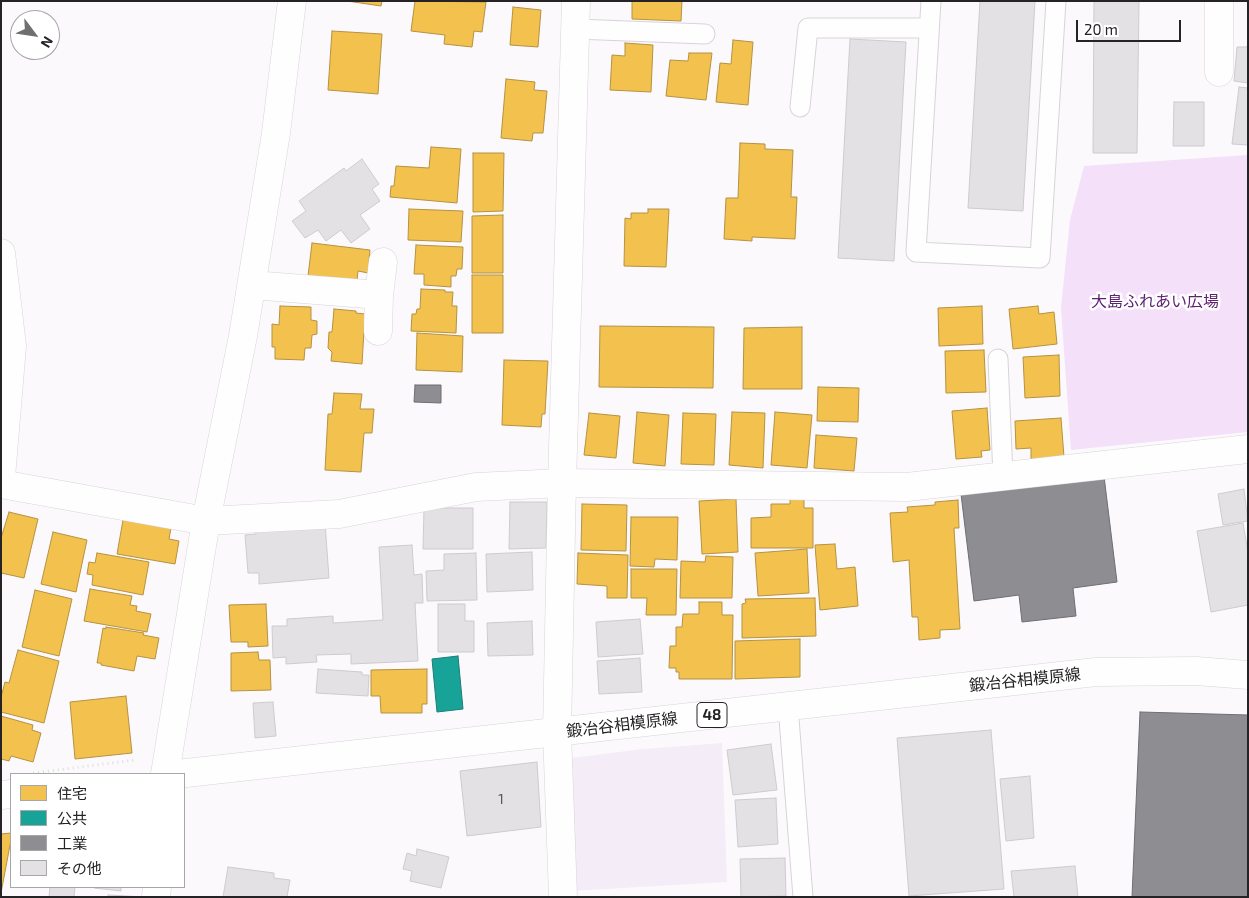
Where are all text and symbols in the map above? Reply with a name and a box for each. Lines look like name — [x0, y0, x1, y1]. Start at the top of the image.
north arrow — [10, 10, 60, 60]
scale bar — [1079, 10, 1184, 42]
text: 20 m — [1084, 20, 1118, 38]
text: N — [38, 34, 57, 51]
park label: 大島ふれあい広場 — [1091, 292, 1219, 312]
street label: 鍛冶谷相模原線 — [968, 665, 1082, 695]
road number: 48 — [697, 702, 727, 728]
street label: 鍛冶谷相模原線 — [565, 709, 679, 741]
legend — [10, 773, 185, 888]
text: 住宅 — [57, 784, 87, 802]
house number: 1 — [498, 791, 504, 807]
text: 公共 — [57, 809, 87, 827]
text: 工業 — [57, 834, 87, 852]
text: その他 — [57, 859, 102, 877]

